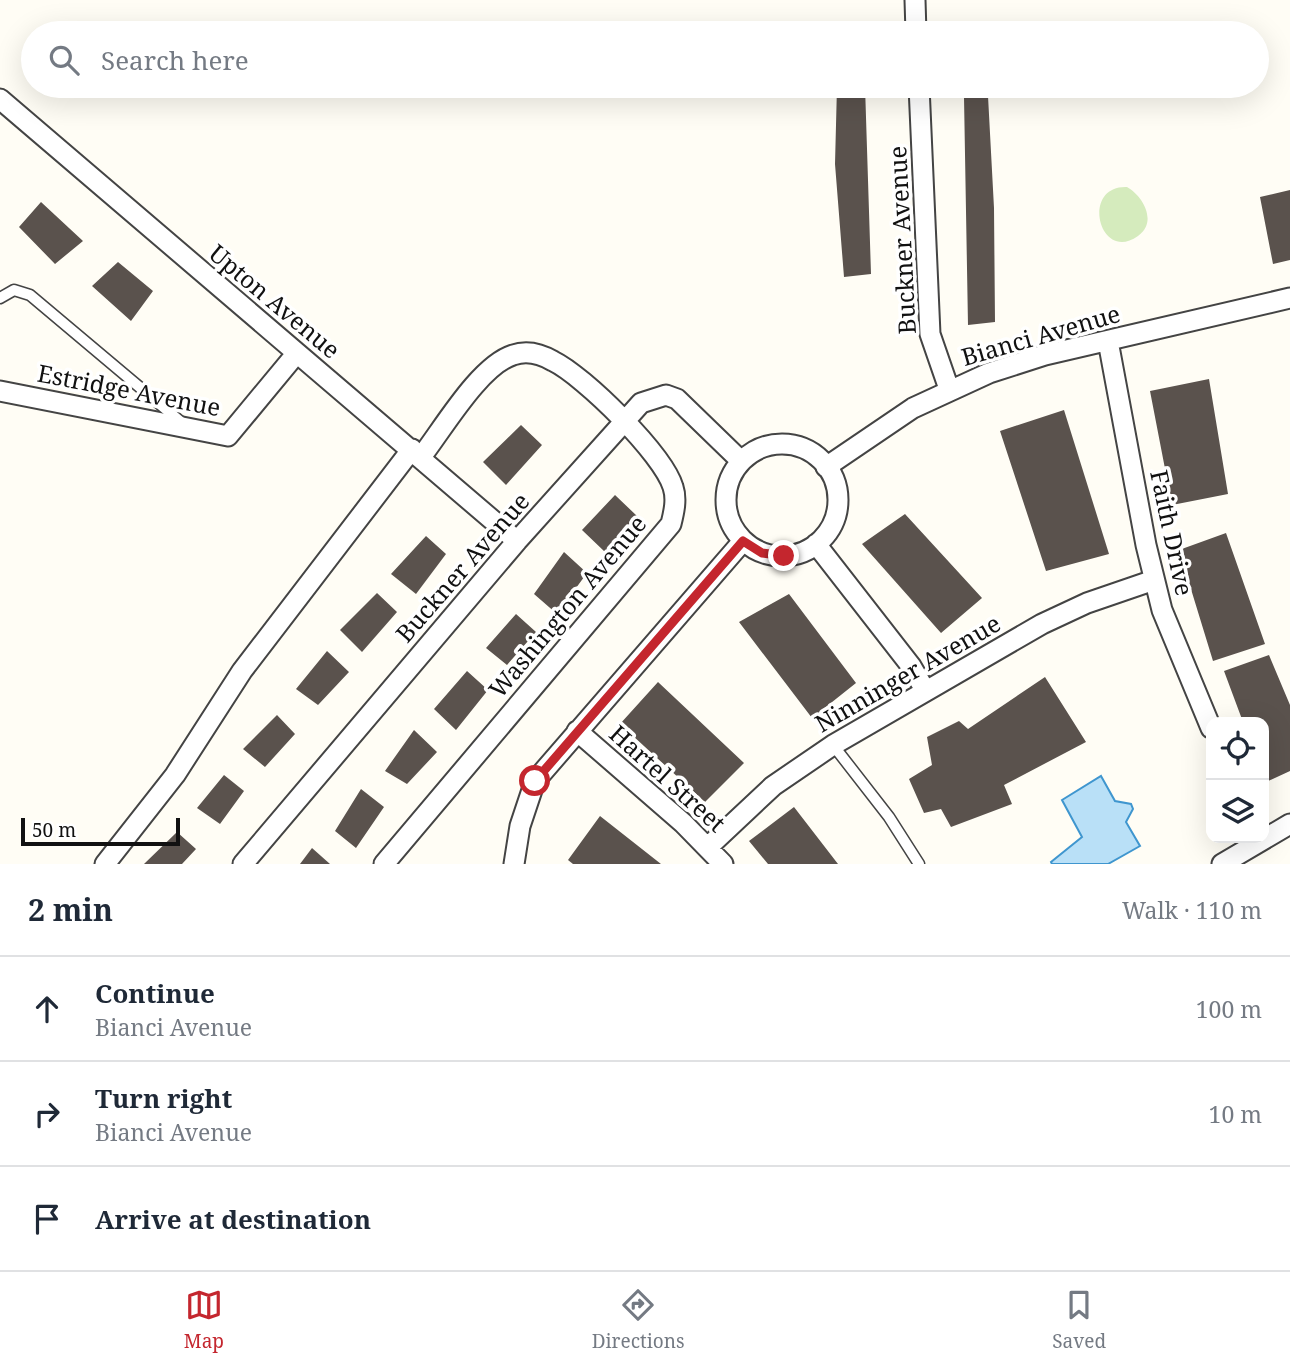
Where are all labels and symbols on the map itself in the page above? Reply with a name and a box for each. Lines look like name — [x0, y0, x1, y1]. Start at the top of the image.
street label: Buckner Avenue — [880, 145, 923, 335]
street label: Upton Avenue — [202, 236, 348, 365]
street label: Bianci Avenue — [957, 296, 1124, 373]
street label: Estridge Avenue — [35, 356, 224, 423]
street label: Faith Drive — [1143, 467, 1202, 598]
street label: Buckner Avenue — [388, 485, 536, 649]
street label: Washington Avenue — [481, 508, 653, 704]
route end — [768, 540, 799, 571]
street label: Ninninger Avenue — [808, 606, 1006, 739]
street label: Hartel Street — [603, 717, 733, 839]
route start — [519, 765, 550, 796]
scale bar — [21, 815, 180, 847]

